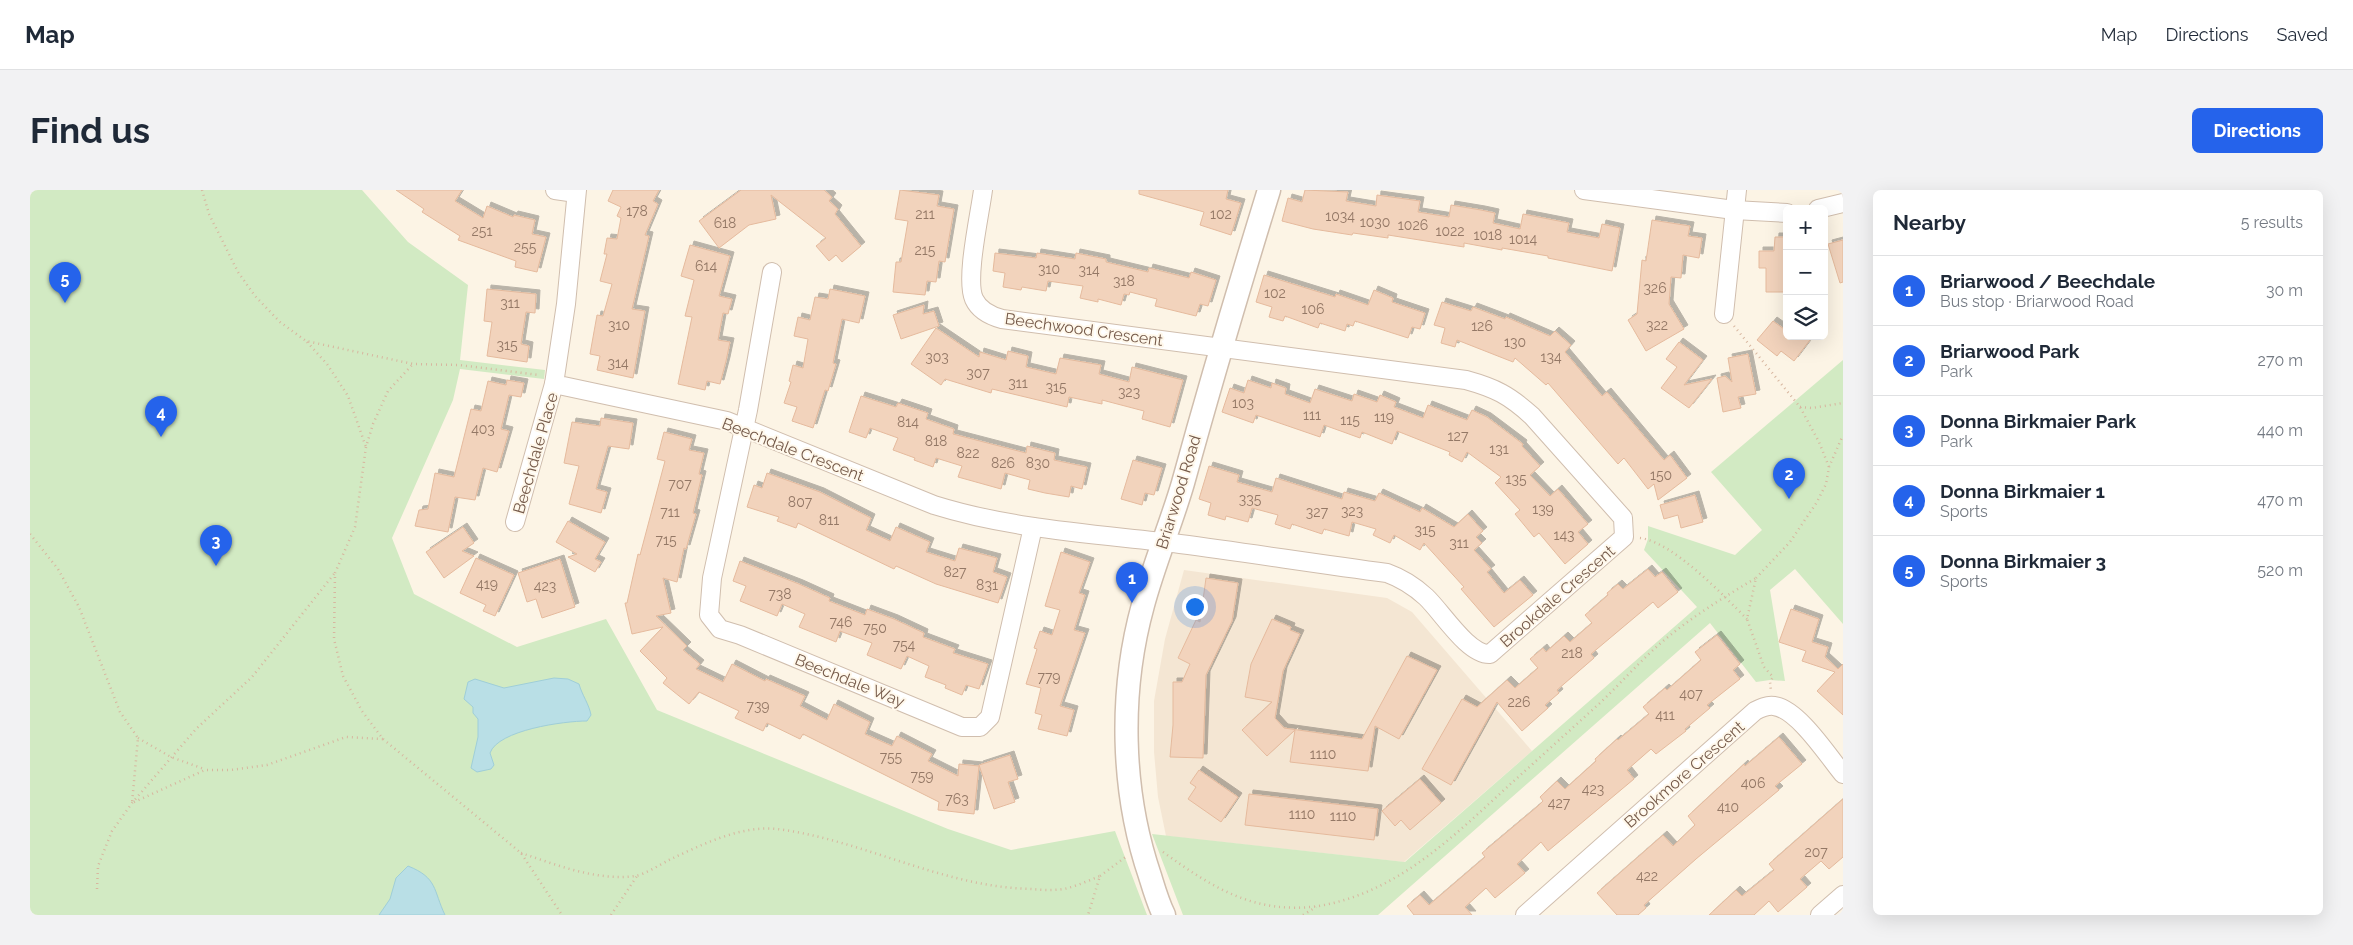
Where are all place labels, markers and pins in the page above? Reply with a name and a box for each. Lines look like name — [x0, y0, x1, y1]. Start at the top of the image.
pin: 5 — [49, 262, 81, 303]
pin: 4 — [145, 396, 177, 437]
pin: 2 — [1773, 458, 1805, 499]
pin: 3 — [200, 525, 232, 566]
pin: 1 — [1116, 562, 1148, 603]

